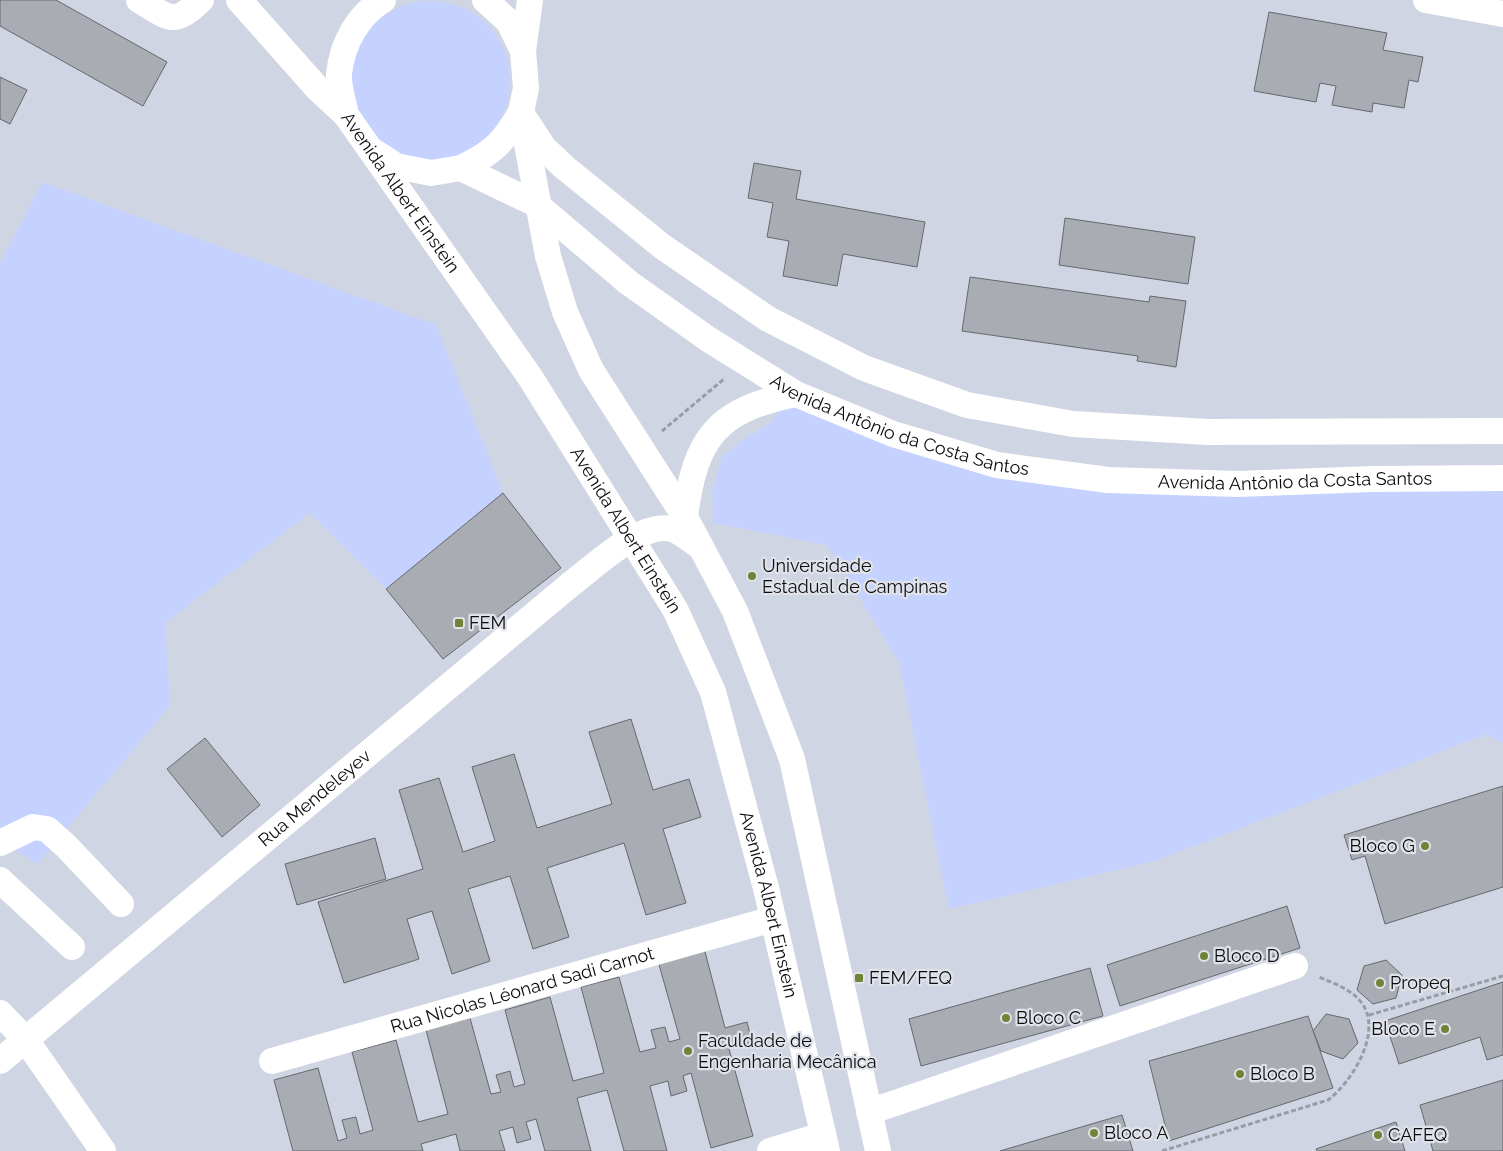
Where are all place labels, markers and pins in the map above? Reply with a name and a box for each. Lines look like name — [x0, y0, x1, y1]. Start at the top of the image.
place label: Universidade Estadual de Campinas — [762, 555, 947, 597]
marker: Universidade Estadual de Campinas — [746, 570, 758, 582]
place label: FEM — [469, 612, 506, 633]
marker: FEM — [453, 617, 465, 629]
place label: Bloco G — [1349, 835, 1415, 856]
marker: Bloco G — [1419, 840, 1431, 852]
place label: Bloco D — [1214, 945, 1280, 966]
marker: Bloco D — [1198, 950, 1210, 962]
place label: FEM/FEQ — [869, 967, 952, 988]
marker: FEM/FEQ — [853, 972, 865, 984]
place label: Propeq — [1390, 972, 1451, 993]
marker: Propeq — [1374, 977, 1386, 989]
place label: Bloco C — [1016, 1007, 1081, 1028]
marker: Bloco C — [1000, 1012, 1012, 1024]
place label: Bloco E — [1371, 1018, 1435, 1039]
marker: Bloco E — [1439, 1023, 1451, 1035]
place label: Faculdade de Engenharia Mecânica — [698, 1030, 877, 1072]
marker: Faculdade de Engenharia Mecânica — [682, 1045, 694, 1057]
place label: Bloco B — [1250, 1063, 1315, 1084]
marker: Bloco B — [1234, 1068, 1246, 1080]
place label: Bloco A — [1104, 1122, 1168, 1143]
place label: CAFEQ — [1388, 1124, 1447, 1145]
marker: Bloco A — [1088, 1127, 1100, 1139]
marker: CAFEQ — [1372, 1129, 1384, 1141]

